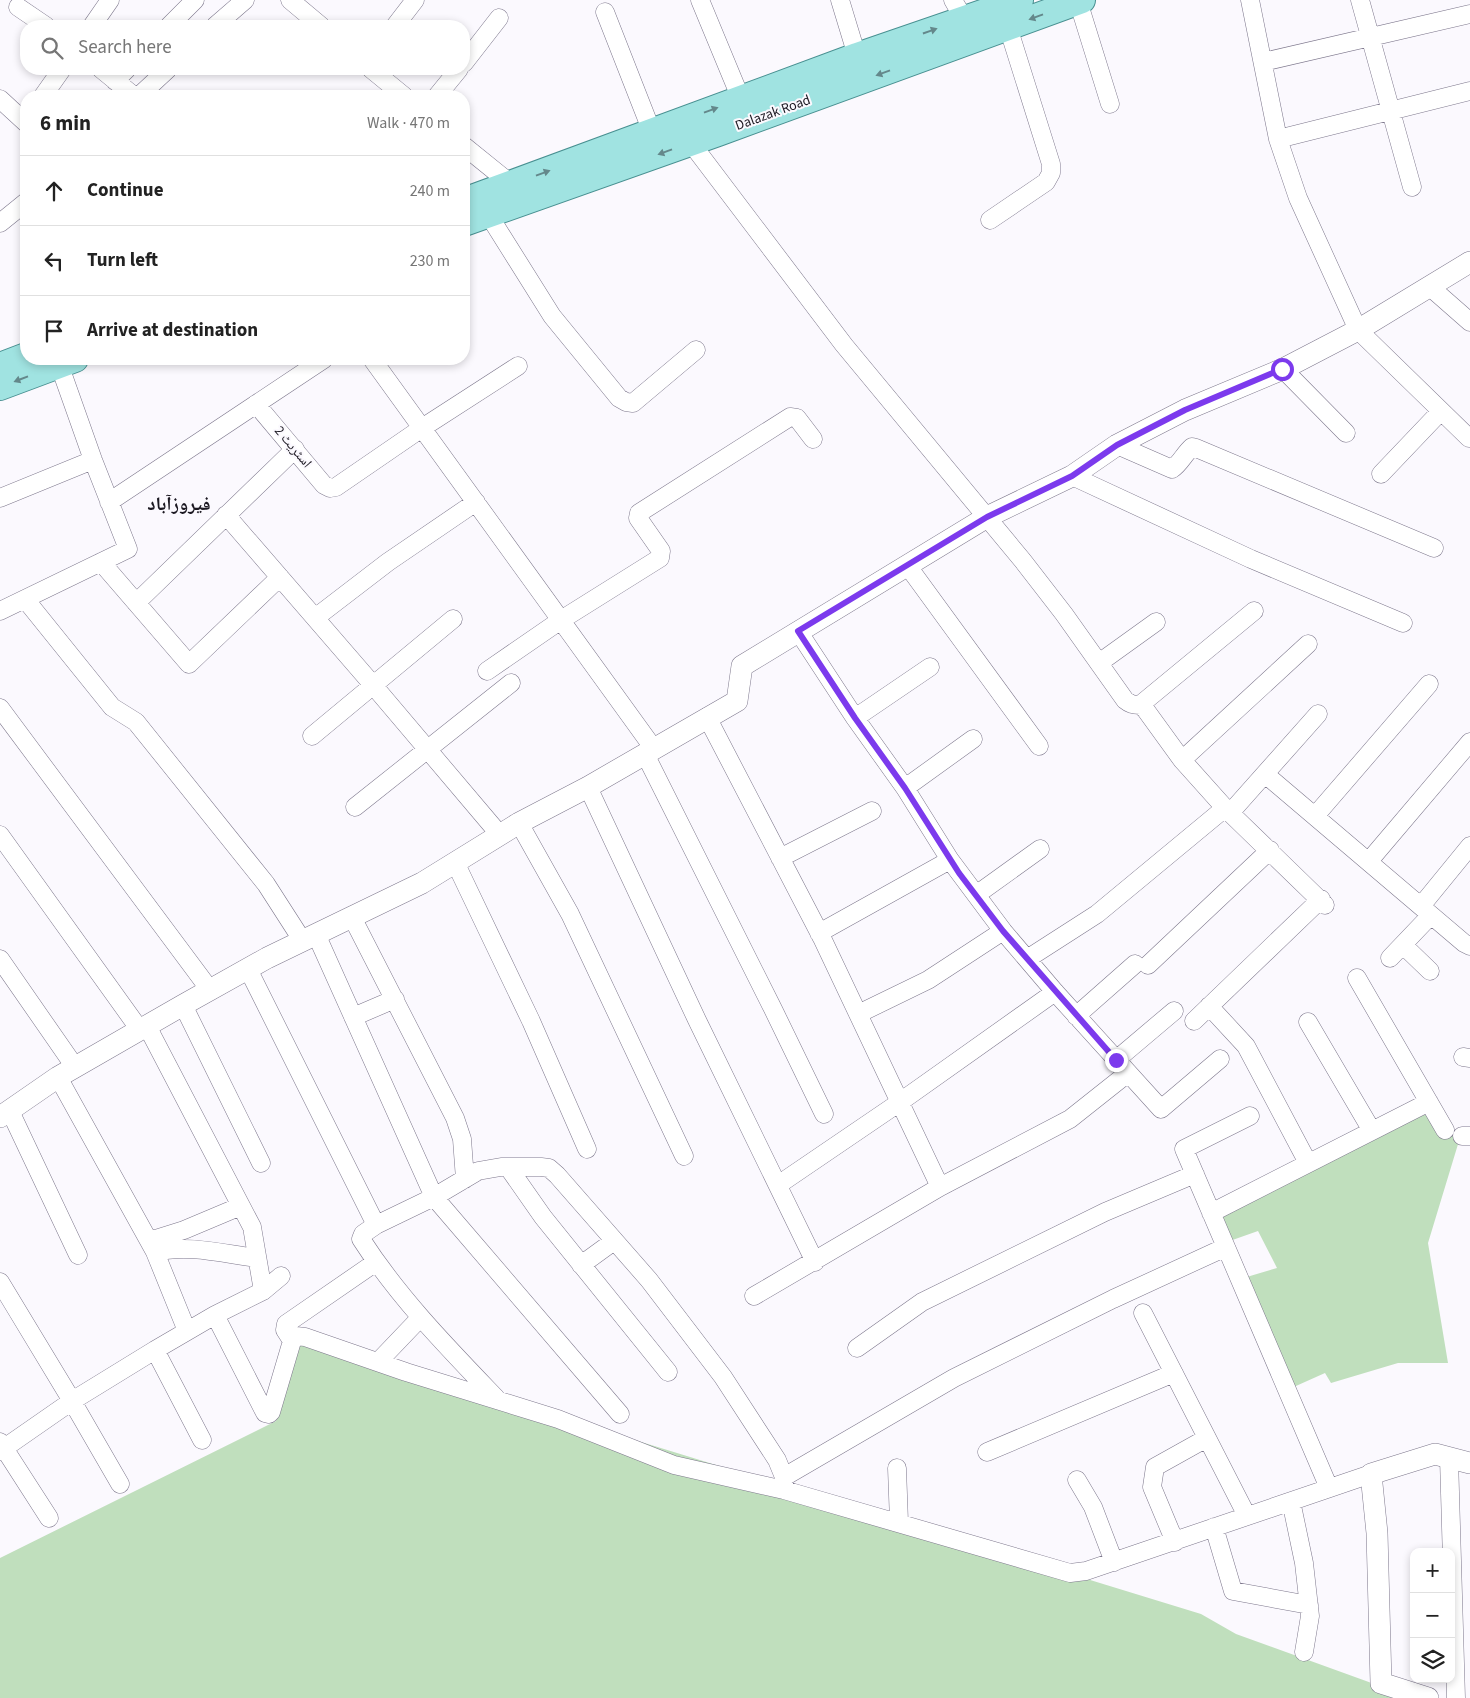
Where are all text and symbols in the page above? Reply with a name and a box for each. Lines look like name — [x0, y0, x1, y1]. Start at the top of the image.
one-way arrow — [1028, 13, 1043, 21]
search box — [20, 20, 470, 75]
one-way arrow — [923, 26, 938, 34]
icon: search — [38, 34, 66, 62]
text: Search here — [78, 34, 172, 61]
one-way arrow — [876, 70, 891, 77]
street label: Dalazak Road — [733, 90, 813, 136]
one-way arrow — [704, 106, 719, 113]
text: 6 min — [40, 108, 91, 138]
text: Walk · 470 m — [367, 112, 450, 134]
one-way arrow — [657, 149, 672, 156]
one-way arrow — [535, 169, 550, 176]
icon: ahead — [40, 177, 68, 205]
text: Continue — [87, 177, 164, 204]
text: 240 m — [410, 180, 450, 202]
icon: left — [40, 247, 68, 275]
text: Turn left — [87, 247, 158, 274]
text: 230 m — [410, 250, 450, 272]
icon: arrive — [40, 317, 68, 345]
text: Arrive at destination — [87, 317, 258, 344]
route start — [1271, 358, 1294, 381]
one-way arrow — [13, 375, 28, 383]
street label: اسٹریٹ 2 — [270, 422, 316, 472]
district label: فیروزآباد — [147, 491, 211, 518]
route end — [1105, 1049, 1128, 1072]
map controls — [1410, 1548, 1455, 1683]
button: + — [1410, 1548, 1455, 1593]
button: − — [1410, 1593, 1455, 1638]
button: layers — [1410, 1638, 1455, 1683]

